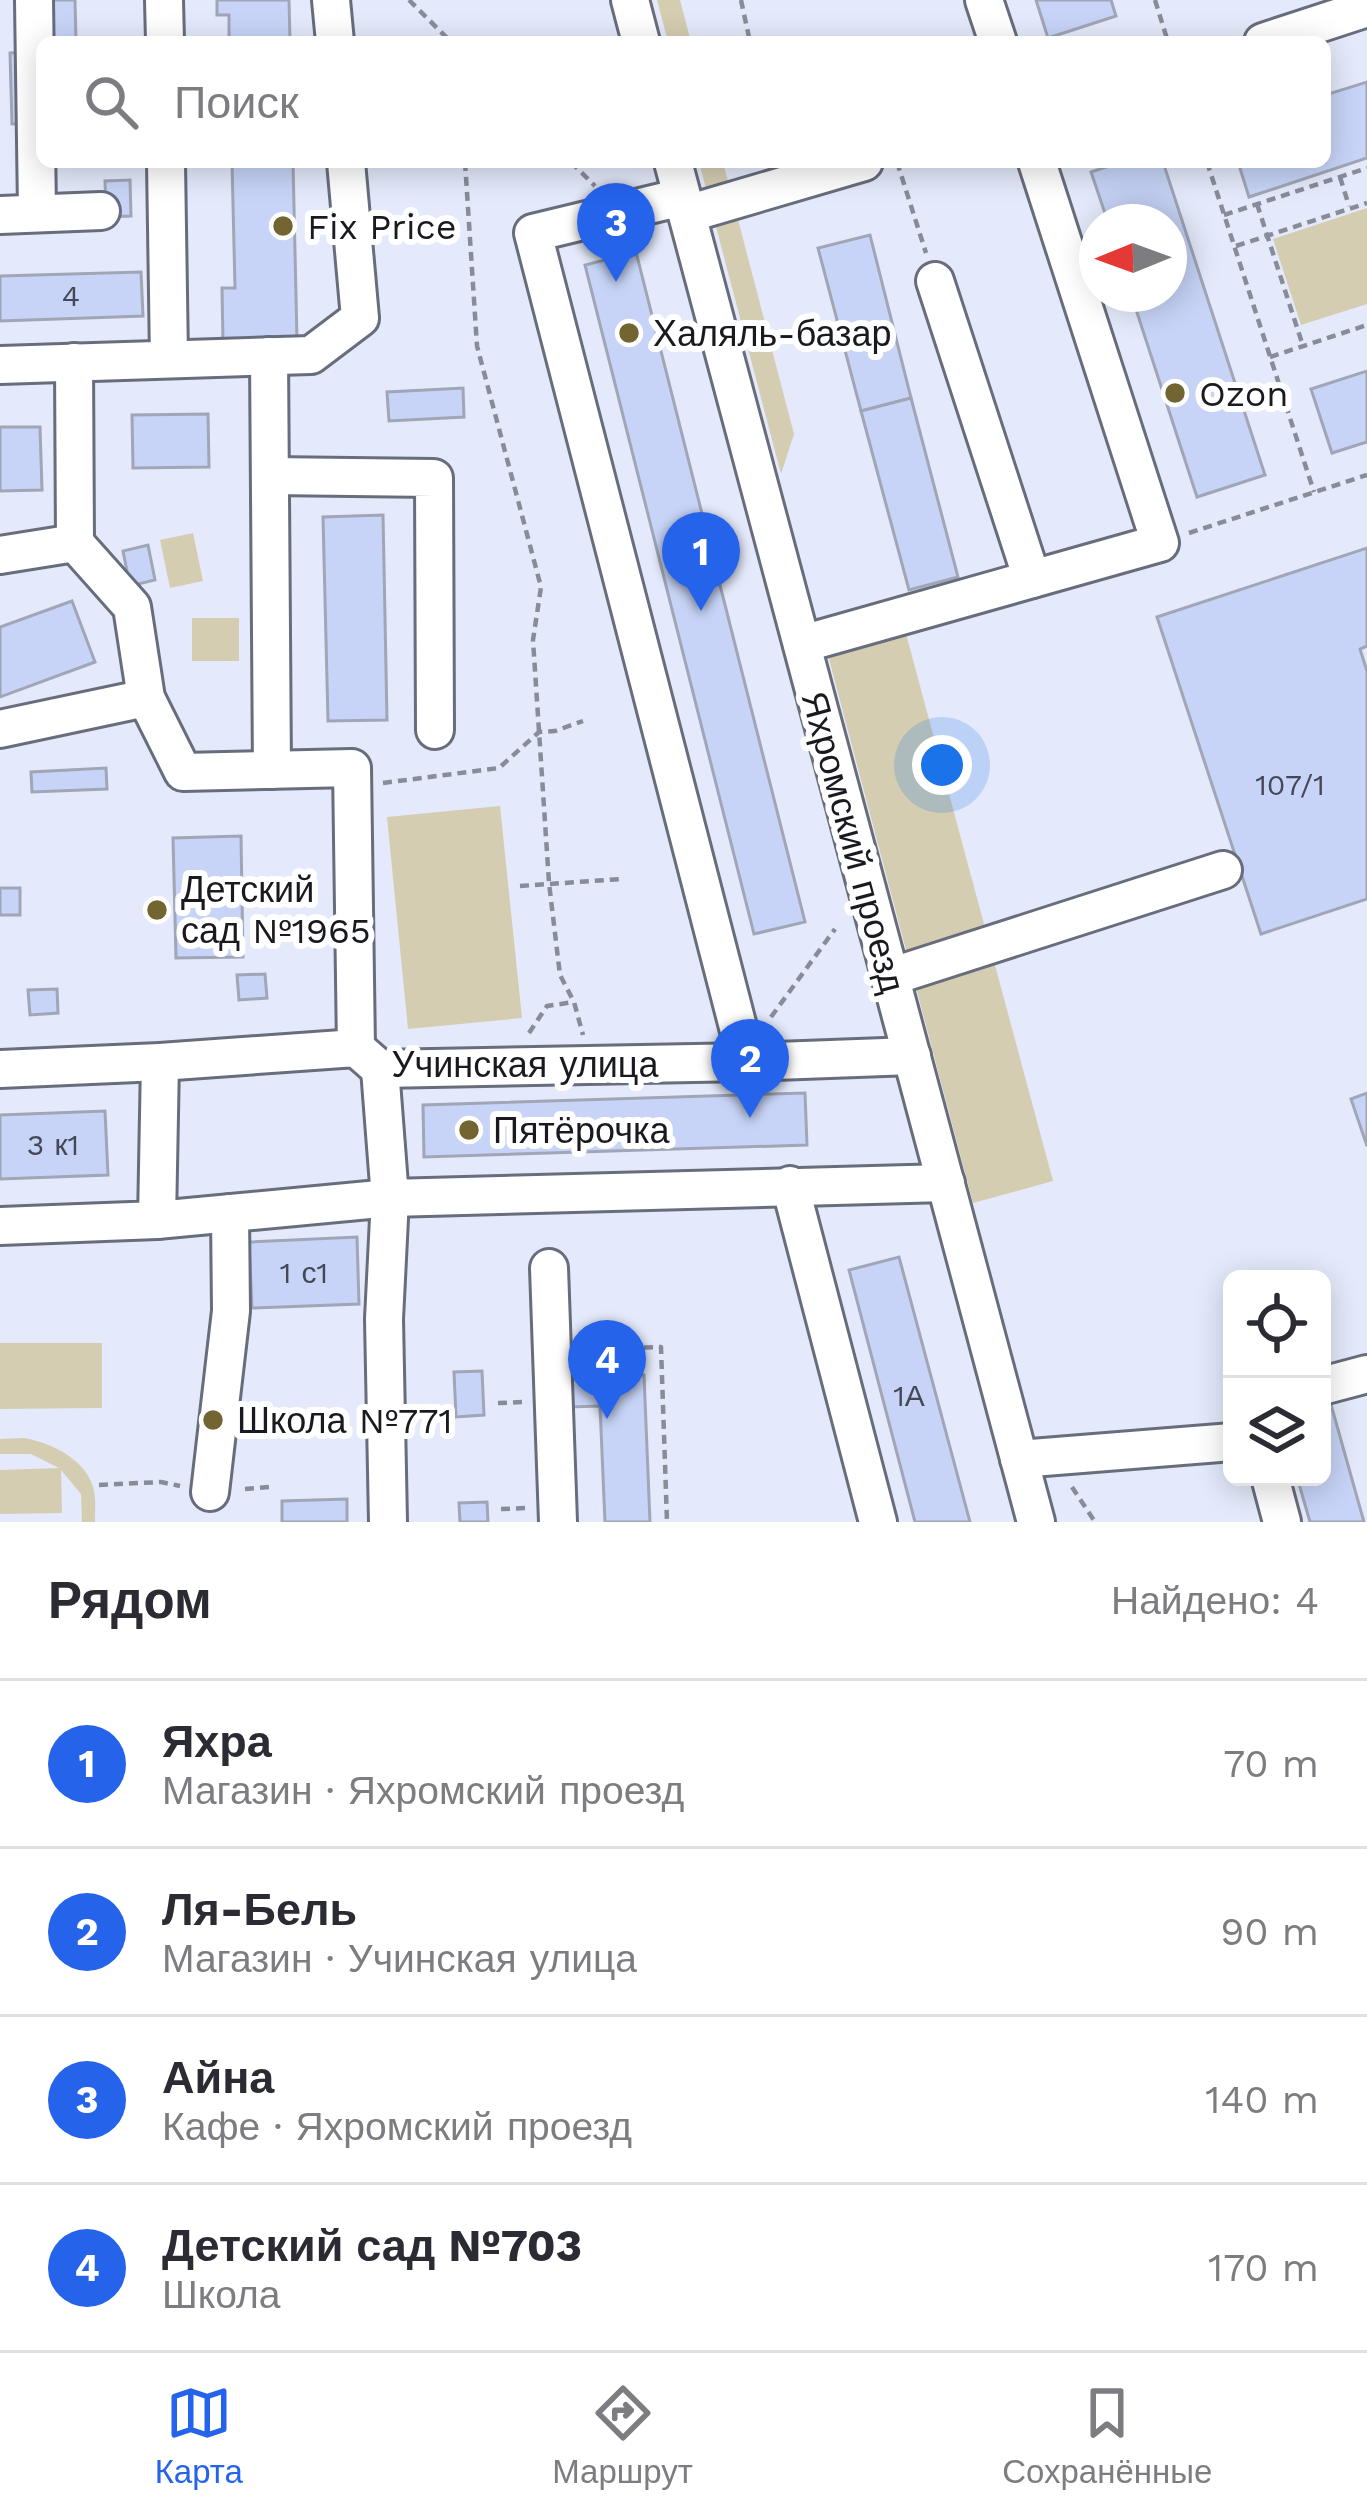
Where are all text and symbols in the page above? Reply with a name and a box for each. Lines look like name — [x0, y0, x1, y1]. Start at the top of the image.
search box — [36, 36, 1331, 168]
icon: search — [78, 69, 144, 135]
text: Поиск — [174, 76, 299, 129]
pin: 3 — [577, 183, 655, 282]
north arrow — [1079, 204, 1187, 312]
place label: Fix Price — [307, 206, 456, 248]
marker: Fix Price — [270, 213, 296, 239]
house number: 4 — [62, 278, 80, 313]
place label: Халяль-базар — [653, 313, 892, 355]
marker: Халяль-базар — [616, 320, 642, 346]
place label: Ozon — [1199, 373, 1289, 415]
marker: Ozon — [1162, 380, 1188, 406]
pin: 1 — [662, 512, 740, 611]
street label: Яхромский проезд — [793, 687, 914, 998]
your location — [912, 735, 972, 795]
house number: 107/1 — [1255, 767, 1325, 802]
place label: Детский сад №1965 — [181, 869, 371, 952]
marker: Детский сад №1965 — [144, 897, 170, 923]
pin: 2 — [711, 1019, 789, 1118]
street label: Учинская улица — [392, 1044, 659, 1086]
place label: Пятёрочка — [493, 1110, 670, 1152]
marker: Пятёрочка — [456, 1117, 482, 1143]
house number: 3 к1 — [27, 1127, 79, 1162]
house number: 1 с1 — [280, 1255, 328, 1290]
map controls — [1223, 1270, 1331, 1486]
button: locate — [1223, 1270, 1331, 1378]
pin: 4 — [568, 1320, 646, 1419]
house number: 1А — [893, 1378, 925, 1413]
button: layers — [1223, 1378, 1331, 1486]
place label: Школа №771 — [237, 1400, 453, 1442]
marker: Школа №771 — [200, 1407, 226, 1433]
text: Рядом — [48, 1571, 212, 1630]
text: Найдено: 4 — [1111, 1578, 1319, 1623]
text: Яхра — [162, 1715, 272, 1768]
text: 1 — [79, 1741, 95, 1786]
text: 70 m — [1223, 1741, 1319, 1786]
text: Магазин · Яхромский проезд — [162, 1768, 684, 1813]
text: Ля-Бель — [162, 1883, 357, 1936]
text: 2 — [75, 1909, 99, 1954]
text: 90 m — [1220, 1909, 1319, 1954]
text: Магазин · Учинская улица — [162, 1936, 637, 1981]
text: Айна — [162, 2051, 274, 2104]
text: 3 — [75, 2077, 99, 2122]
text: 140 m — [1205, 2077, 1319, 2122]
text: Кафе · Яхромский проезд — [162, 2104, 632, 2149]
text: Детский сад №703 — [162, 2219, 582, 2272]
text: 4 — [74, 2245, 100, 2290]
text: 170 m — [1208, 2245, 1319, 2290]
text: Школа — [162, 2272, 281, 2317]
tab: Карта — [155, 2380, 243, 2491]
tab: Маршрут — [552, 2380, 693, 2491]
tab: Сохранённые — [1002, 2380, 1212, 2491]

